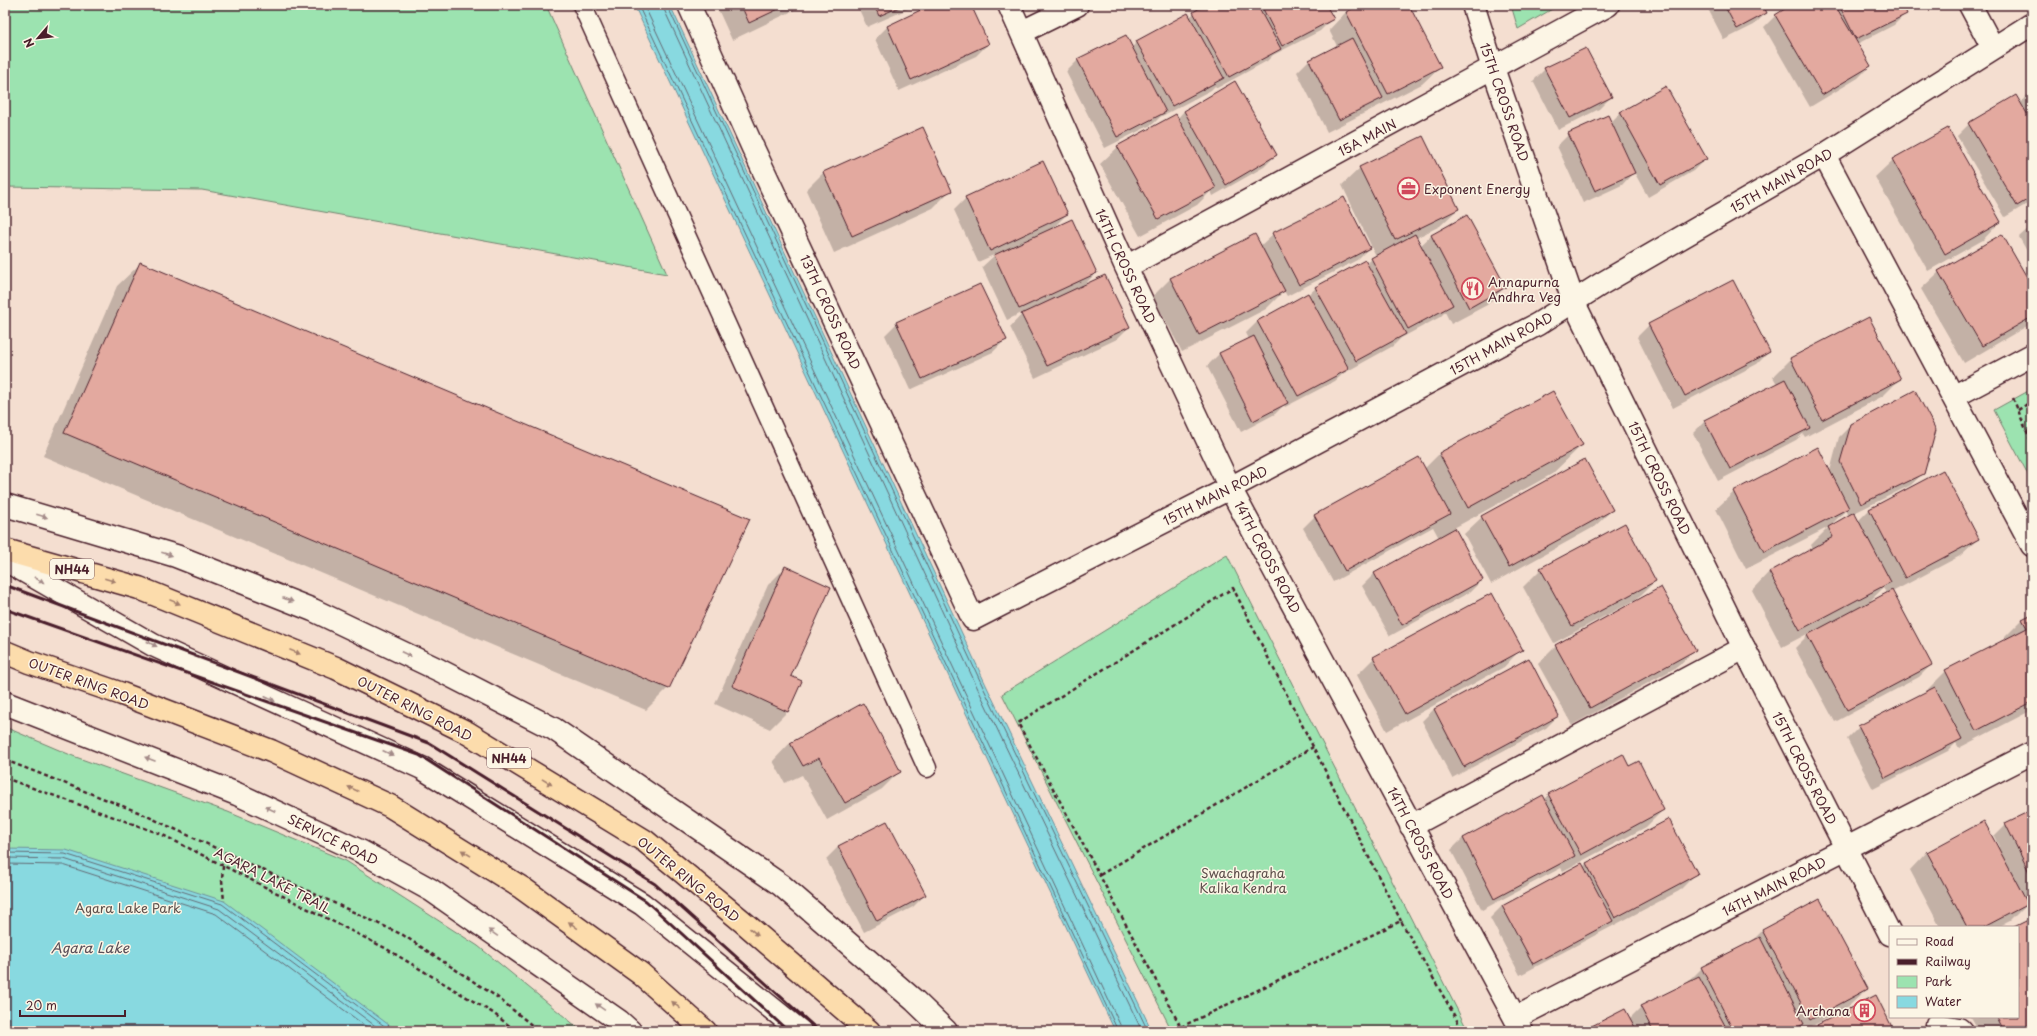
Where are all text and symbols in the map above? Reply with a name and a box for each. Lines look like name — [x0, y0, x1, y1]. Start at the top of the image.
north arrow — [18, 18, 58, 58]
text: N — [19, 35, 38, 51]
street label: 15TH CROSS ROAD — [1476, 40, 1534, 164]
street label: 15A MAIN — [1334, 114, 1400, 160]
street label: 15TH MAIN ROAD — [1726, 143, 1836, 217]
office icon: Exponent Energy — [1396, 175, 1422, 201]
place label: Exponent Energy — [1424, 179, 1530, 198]
street label: 14TH CROSS ROAD — [1091, 205, 1161, 327]
street label: 13TH CROSS ROAD — [796, 251, 866, 373]
place label: Annapurna Andhra Veg — [1488, 272, 1561, 306]
restaurant icon: Annapurna Andhra Veg — [1460, 275, 1486, 301]
street label: 15TH MAIN ROAD — [1446, 307, 1556, 379]
street label: 15TH CROSS ROAD — [1624, 418, 1696, 538]
street label: 15TH MAIN ROAD — [1159, 460, 1271, 530]
street label: 14TH CROSS ROAD — [1230, 497, 1306, 617]
one-way arrow — [37, 513, 49, 519]
one-way arrow — [161, 551, 173, 557]
road number: NH44 — [50, 559, 94, 579]
one-way arrow — [33, 576, 45, 583]
one-way arrow — [104, 577, 116, 583]
one-way arrow — [283, 598, 295, 604]
one-way arrow — [170, 600, 182, 606]
one-way arrow — [146, 641, 158, 647]
one-way arrow — [290, 649, 302, 655]
one-way arrow — [401, 651, 412, 657]
street label: OUTER RING ROAD — [26, 652, 152, 714]
street label: OUTER RING ROAD — [354, 671, 476, 745]
one-way arrow — [264, 695, 276, 702]
street label: 15TH CROSS ROAD — [1768, 708, 1842, 828]
road number: NH44 — [487, 748, 531, 768]
one-way arrow — [382, 750, 394, 756]
one-way arrow — [143, 756, 155, 762]
one-way arrow — [541, 778, 553, 785]
street label: 14TH CROSS ROAD — [1383, 783, 1459, 903]
one-way arrow — [347, 786, 358, 792]
one-way arrow — [264, 806, 275, 812]
street label: SERVICE ROAD — [284, 809, 382, 869]
street label: OUTER RING ROAD — [634, 832, 744, 926]
street label: AGARA LAKE TRAIL — [211, 842, 335, 918]
one-way arrow — [461, 849, 471, 857]
street label: 14TH MAIN ROAD — [1719, 852, 1829, 920]
park label: Swachagraha Kalika Kendra — [1199, 863, 1288, 897]
park label: Agara Lake Park — [75, 898, 181, 917]
one-way arrow — [568, 921, 579, 930]
legend — [1889, 926, 2019, 1018]
one-way arrow — [749, 927, 759, 936]
one-way arrow — [488, 929, 498, 937]
text: Road — [1925, 932, 1954, 950]
water label: Agara Lake — [51, 937, 130, 958]
text: Railway — [1925, 952, 1971, 970]
text: Park — [1925, 972, 1952, 990]
scale bar — [20, 992, 125, 1018]
text: Water — [1925, 992, 1962, 1010]
text: 20 m — [26, 996, 57, 1014]
building icon: Archana — [1852, 997, 1878, 1023]
one-way arrow — [671, 1001, 681, 1010]
place label: Archana — [1796, 1001, 1851, 1020]
one-way arrow — [594, 1003, 605, 1011]

